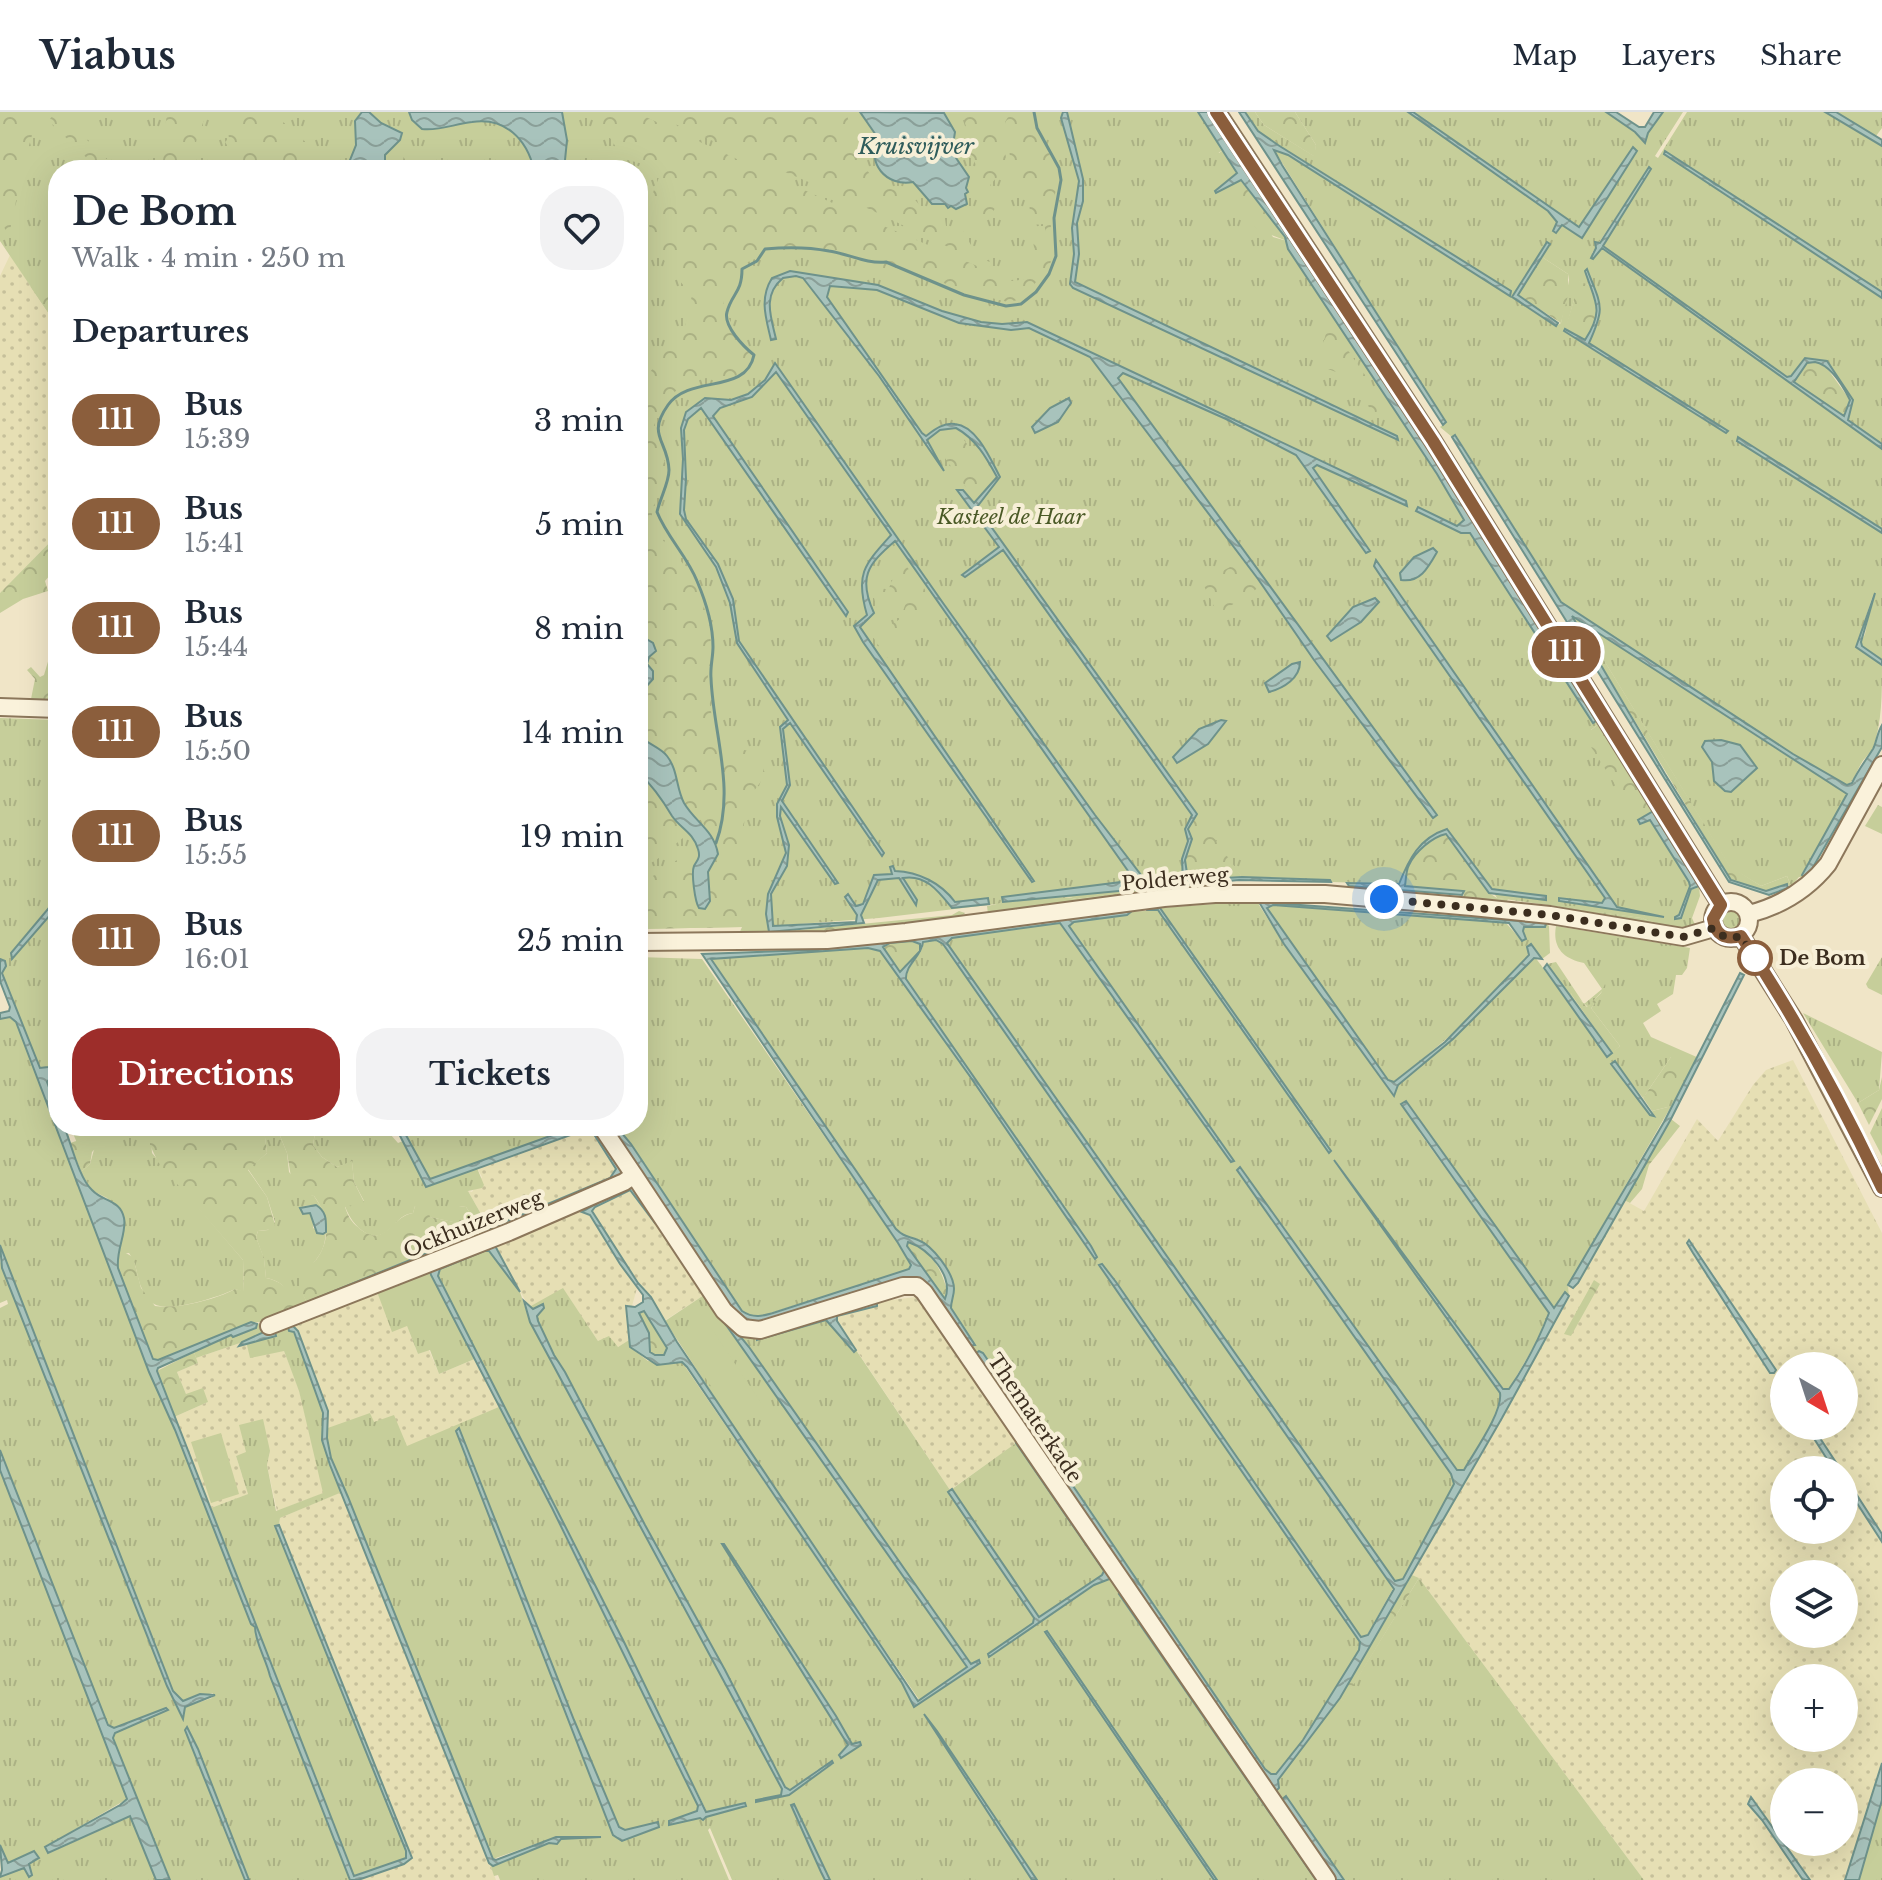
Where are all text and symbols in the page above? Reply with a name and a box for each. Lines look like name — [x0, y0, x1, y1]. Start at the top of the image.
text: Viabus — [40, 32, 176, 79]
text: Map — [1512, 38, 1577, 73]
text: Layers — [1621, 38, 1716, 73]
text: Share — [1760, 38, 1842, 73]
water label: Kruisvijver — [857, 133, 975, 160]
button: heart — [540, 186, 624, 270]
text: De Bom — [72, 188, 237, 235]
text: Walk · 4 min · 250 m — [72, 242, 346, 274]
text: Departures — [72, 313, 249, 350]
text: Bus — [184, 386, 243, 423]
text: 111 — [98, 402, 134, 437]
text: 3 min — [534, 402, 624, 439]
text: 15:39 — [184, 423, 251, 455]
text: Bus — [184, 490, 243, 527]
park label: Kasteel de Haar — [936, 505, 1086, 529]
text: 111 — [98, 506, 134, 541]
text: 5 min — [535, 506, 624, 543]
text: 15:41 — [184, 527, 245, 559]
text: Bus — [184, 594, 243, 631]
text: 111 — [98, 610, 134, 645]
text: 8 min — [534, 610, 624, 647]
line badge: 111 — [1520, 626, 1612, 678]
text: 15:44 — [184, 631, 248, 663]
text: 111 — [1548, 634, 1584, 669]
text: Bus — [184, 698, 243, 735]
text: 111 — [98, 714, 134, 749]
text: 14 min — [521, 714, 624, 751]
text: 15:50 — [184, 735, 251, 767]
text: Bus — [184, 802, 243, 839]
text: 111 — [98, 818, 134, 853]
text: 19 min — [520, 818, 624, 855]
text: 15:55 — [184, 839, 247, 871]
street label: Polderweg — [1120, 862, 1231, 896]
your location — [1364, 879, 1404, 919]
text: Bus — [184, 906, 243, 943]
text: 111 — [98, 922, 134, 957]
text: 25 min — [517, 922, 624, 959]
marker: De Bom — [1738, 941, 1772, 975]
text: 16:01 — [184, 943, 250, 975]
place label: De Bom — [1779, 946, 1866, 970]
button: Directions — [72, 1028, 340, 1120]
button: Tickets — [356, 1028, 624, 1120]
street label: Ockhuizerweg — [400, 1185, 547, 1263]
street label: Thematerkade — [983, 1349, 1087, 1487]
north arrow — [1770, 1352, 1858, 1440]
map controls — [1770, 1352, 1858, 1856]
button: locate — [1770, 1456, 1858, 1544]
button: layers — [1770, 1560, 1858, 1648]
button: + — [1770, 1664, 1858, 1752]
button: − — [1770, 1768, 1858, 1856]

